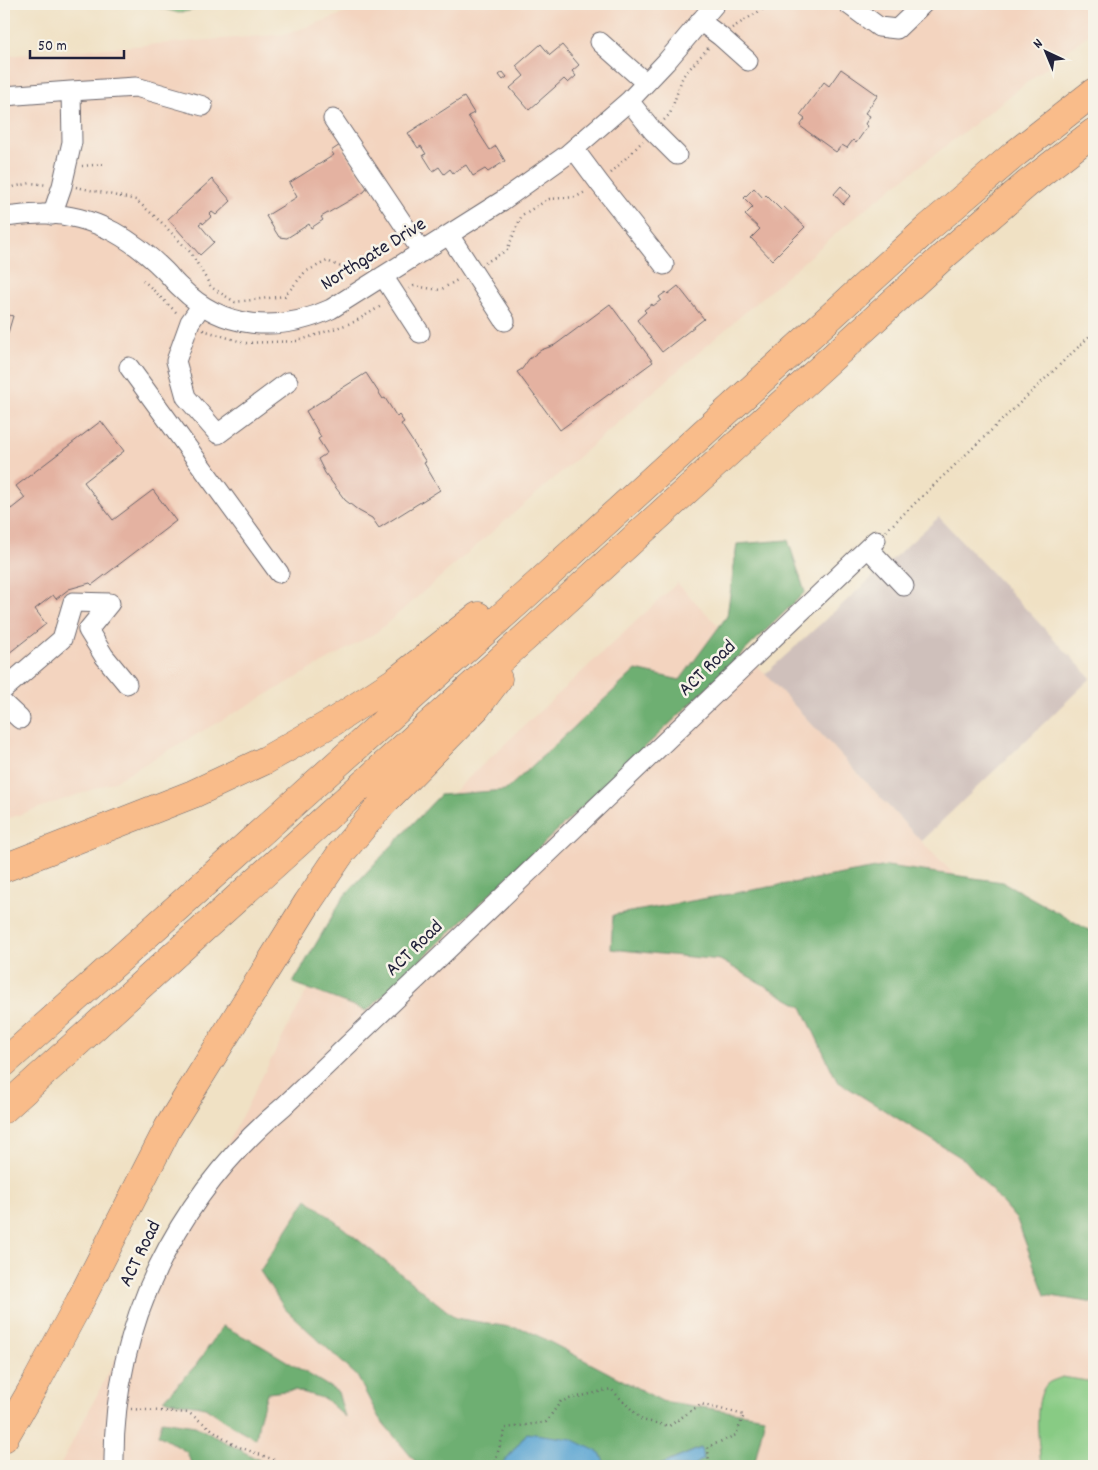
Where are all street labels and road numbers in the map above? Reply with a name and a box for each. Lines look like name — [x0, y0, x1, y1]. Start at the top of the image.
street label: Northgate Drive — [316, 211, 433, 299]
street label: ACT Road — [673, 634, 743, 704]
street label: ACT Road — [380, 914, 450, 984]
street label: ACT Road — [113, 1216, 169, 1292]

